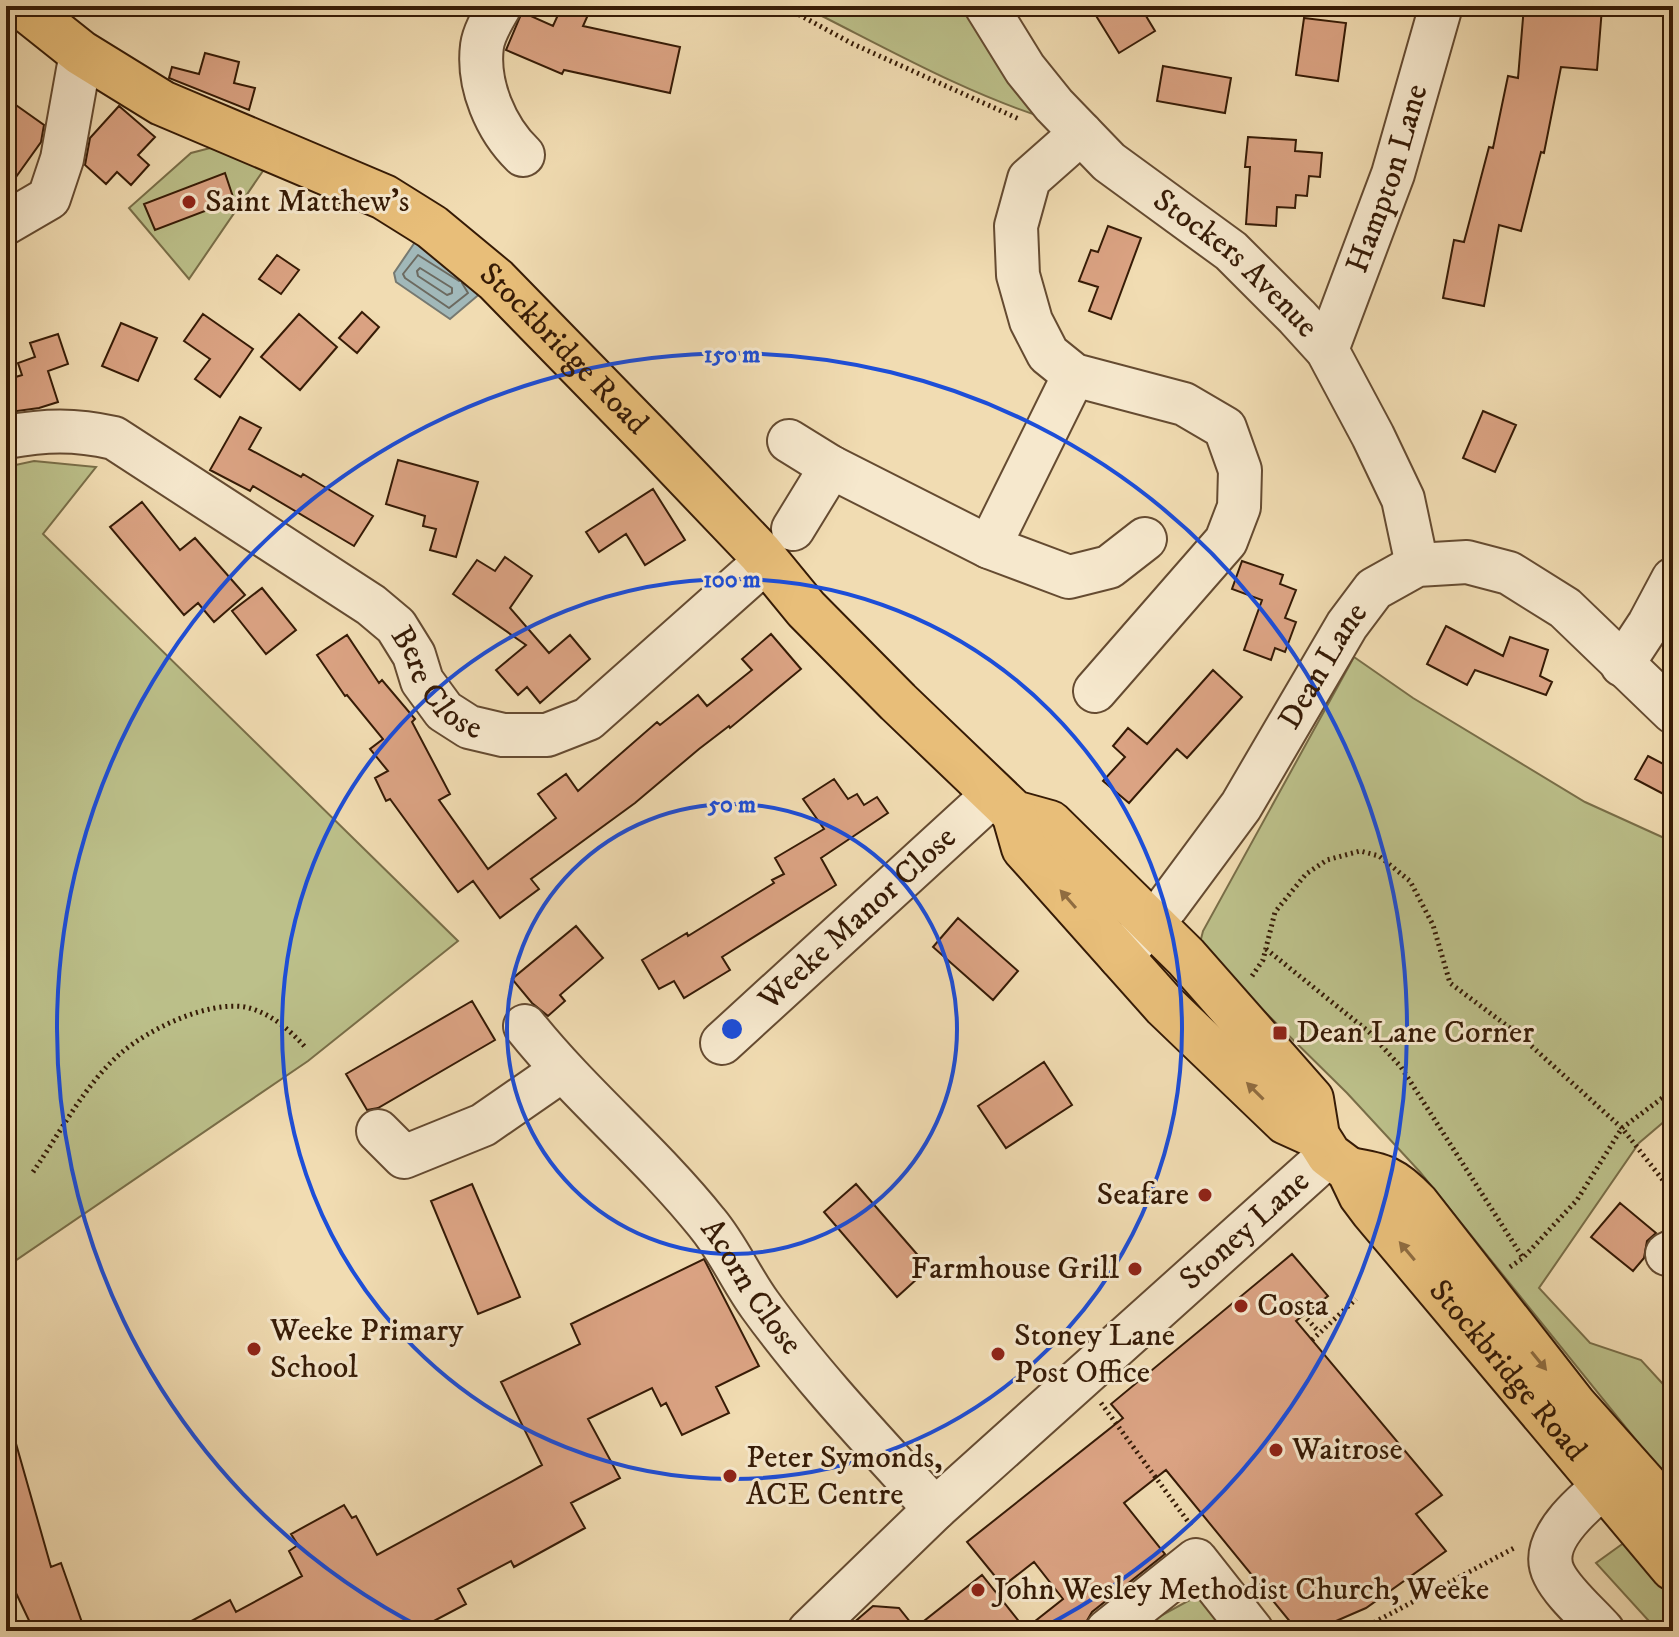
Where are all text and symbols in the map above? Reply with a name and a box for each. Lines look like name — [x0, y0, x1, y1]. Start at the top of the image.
street label: Hampton Lane — [1338, 80, 1438, 279]
street label: Stockers Avenue — [1145, 181, 1326, 346]
place label: Saint Matthew's — [205, 182, 409, 222]
marker: Saint Matthew's — [180, 193, 198, 211]
street label: Stockbridge Road — [471, 254, 656, 444]
text: 150 m — [704, 340, 760, 370]
text: 100 m — [703, 565, 761, 595]
street label: Dean Lane — [1270, 595, 1377, 737]
street label: Bere Close — [381, 619, 485, 749]
text: 50 m — [707, 790, 756, 820]
street label: Weeke Manor Close — [750, 818, 965, 1020]
one-way arrow — [1060, 889, 1078, 908]
place label: Dean Lane Corner — [1296, 1013, 1534, 1053]
centre of rings — [718, 1015, 746, 1043]
marker: Dean Lane Corner — [1271, 1024, 1289, 1042]
one-way arrow — [1246, 1082, 1265, 1101]
street label: Stoney Lane — [1172, 1162, 1318, 1299]
place label: Seafare — [1096, 1175, 1189, 1215]
marker: Seafare — [1196, 1186, 1214, 1204]
street label: Acorn Close — [691, 1211, 811, 1363]
one-way arrow — [1399, 1241, 1416, 1261]
place label: Farmhouse Grill — [911, 1249, 1119, 1289]
marker: Farmhouse Grill — [1126, 1260, 1144, 1278]
street label: Stockbridge Road — [1420, 1272, 1595, 1470]
place label: Costa — [1257, 1286, 1329, 1326]
marker: Costa — [1232, 1297, 1250, 1315]
place label: Weeke Primary School — [269, 1311, 464, 1388]
place label: Stoney Lane Post Office — [1014, 1316, 1175, 1393]
marker: Weeke Primary School — [245, 1340, 263, 1358]
marker: Stoney Lane Post Office — [989, 1345, 1007, 1363]
one-way arrow — [1530, 1351, 1547, 1371]
place label: Waitrose — [1291, 1430, 1403, 1470]
place label: Peter Symonds, ACE Centre — [746, 1438, 943, 1515]
marker: Waitrose — [1267, 1441, 1285, 1459]
marker: Peter Symonds, ACE Centre — [721, 1467, 739, 1485]
place label: John Wesley Methodist Church, Weeke — [991, 1570, 1489, 1610]
marker: John Wesley Methodist Church, Weeke — [969, 1581, 987, 1599]

